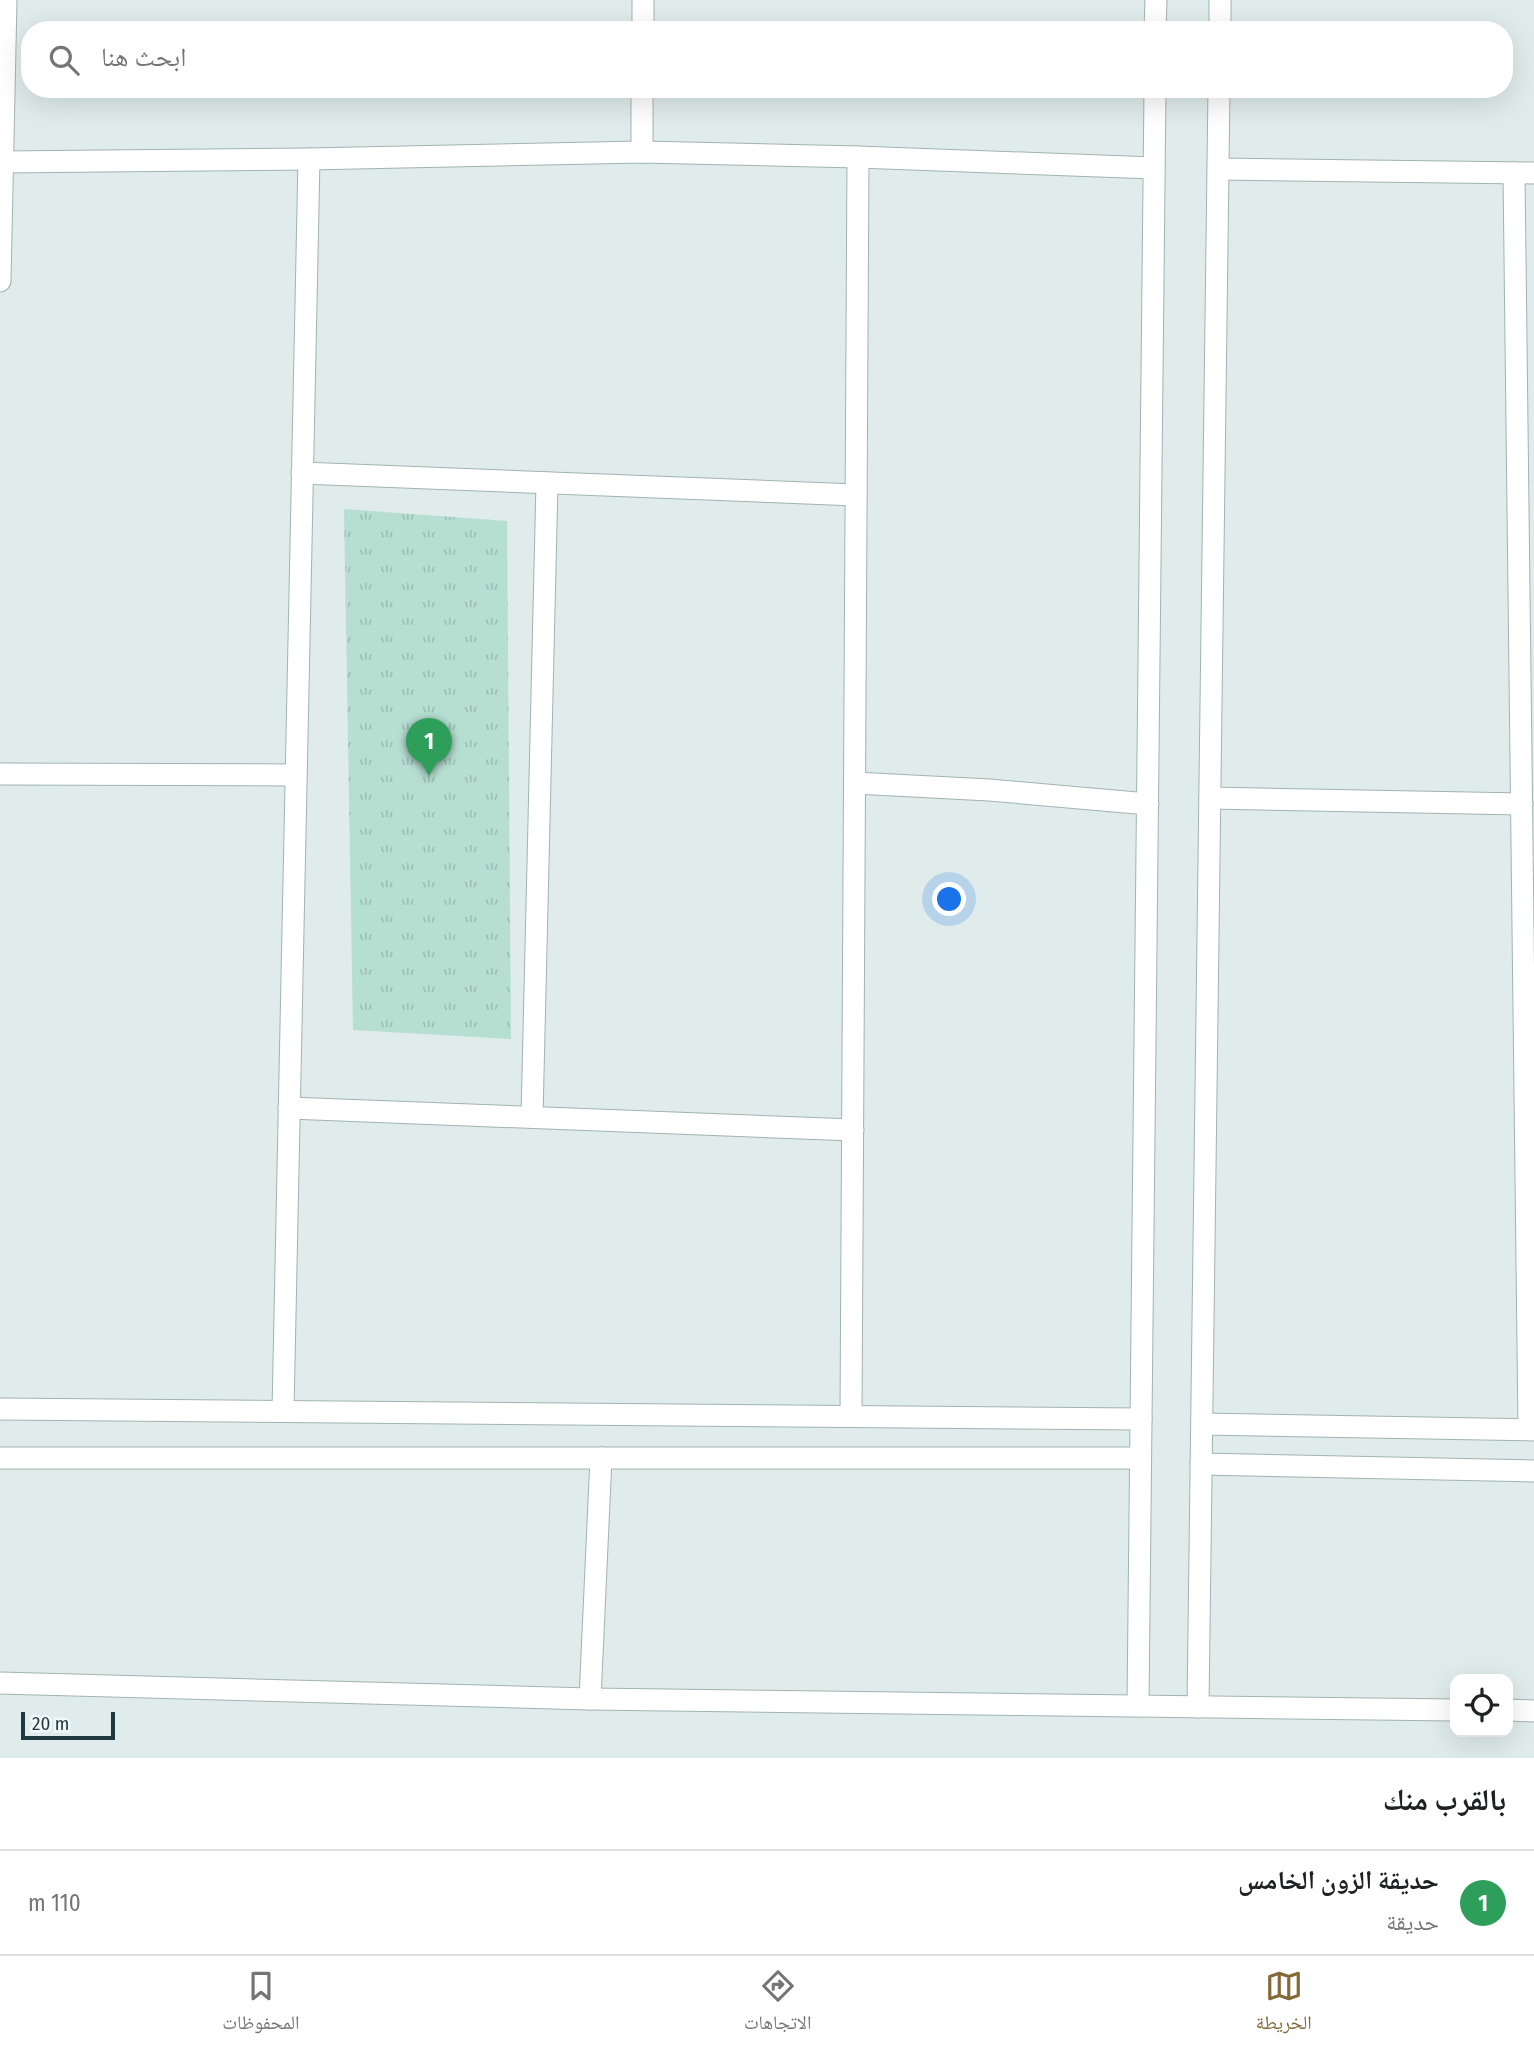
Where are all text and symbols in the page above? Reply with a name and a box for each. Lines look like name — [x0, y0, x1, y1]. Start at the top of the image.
search box — [21, 21, 1513, 98]
icon: search — [45, 41, 83, 79]
text: ابحث هنا — [101, 42, 186, 73]
pin: 1 — [406, 718, 452, 776]
your location — [932, 882, 966, 916]
map controls — [1450, 1674, 1513, 1737]
button: locate — [1450, 1674, 1513, 1737]
scale bar — [21, 1709, 116, 1741]
text: 20 m — [32, 1712, 69, 1735]
text: بالقرب منك — [1383, 1782, 1506, 1818]
text: حديقة الزون الخامس — [1238, 1865, 1439, 1896]
text: 110 m — [28, 1889, 81, 1917]
text: 1 — [1478, 1889, 1488, 1917]
text: حديقة — [1386, 1908, 1439, 1936]
tab: المحفوظات — [222, 1967, 300, 2041]
tab: الاتجاهات — [744, 1967, 811, 2041]
tab: الخريطة — [1256, 1967, 1312, 2041]

